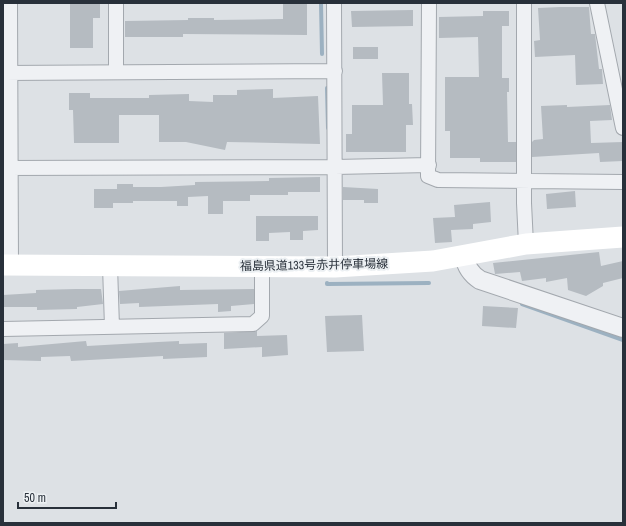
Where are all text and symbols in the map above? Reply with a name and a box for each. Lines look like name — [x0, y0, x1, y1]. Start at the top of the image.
street label: 福島県道133号赤井停車場線 — [240, 256, 388, 274]
scale bar — [18, 484, 116, 510]
text: 50 m — [24, 490, 46, 506]

